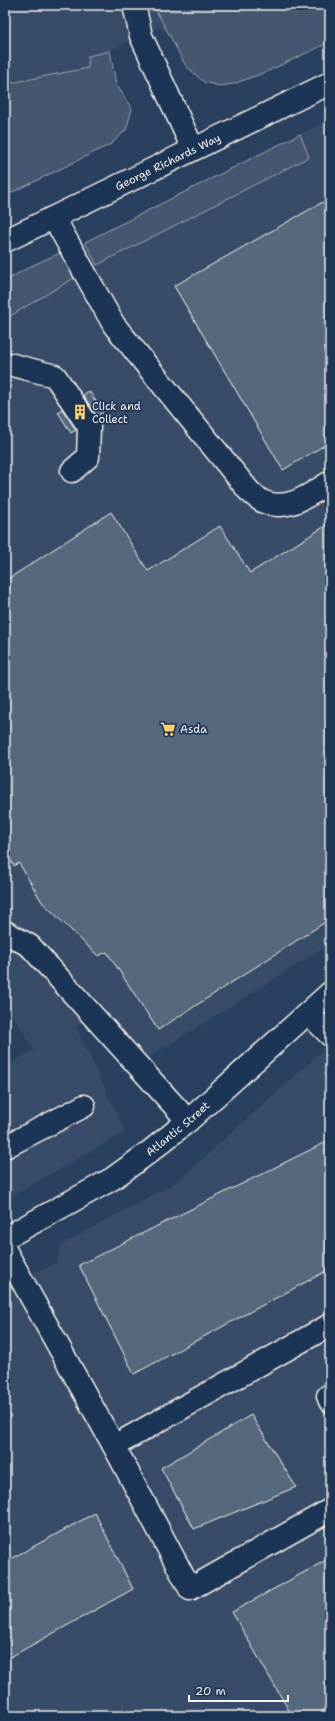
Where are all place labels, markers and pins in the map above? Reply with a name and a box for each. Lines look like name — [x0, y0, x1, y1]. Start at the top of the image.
place label: Click and Collect — [92, 399, 141, 427]
building icon: Click and Collect — [71, 403, 89, 421]
supermarket icon: Asda — [159, 720, 177, 738]
place label: Asda — [180, 722, 207, 737]

